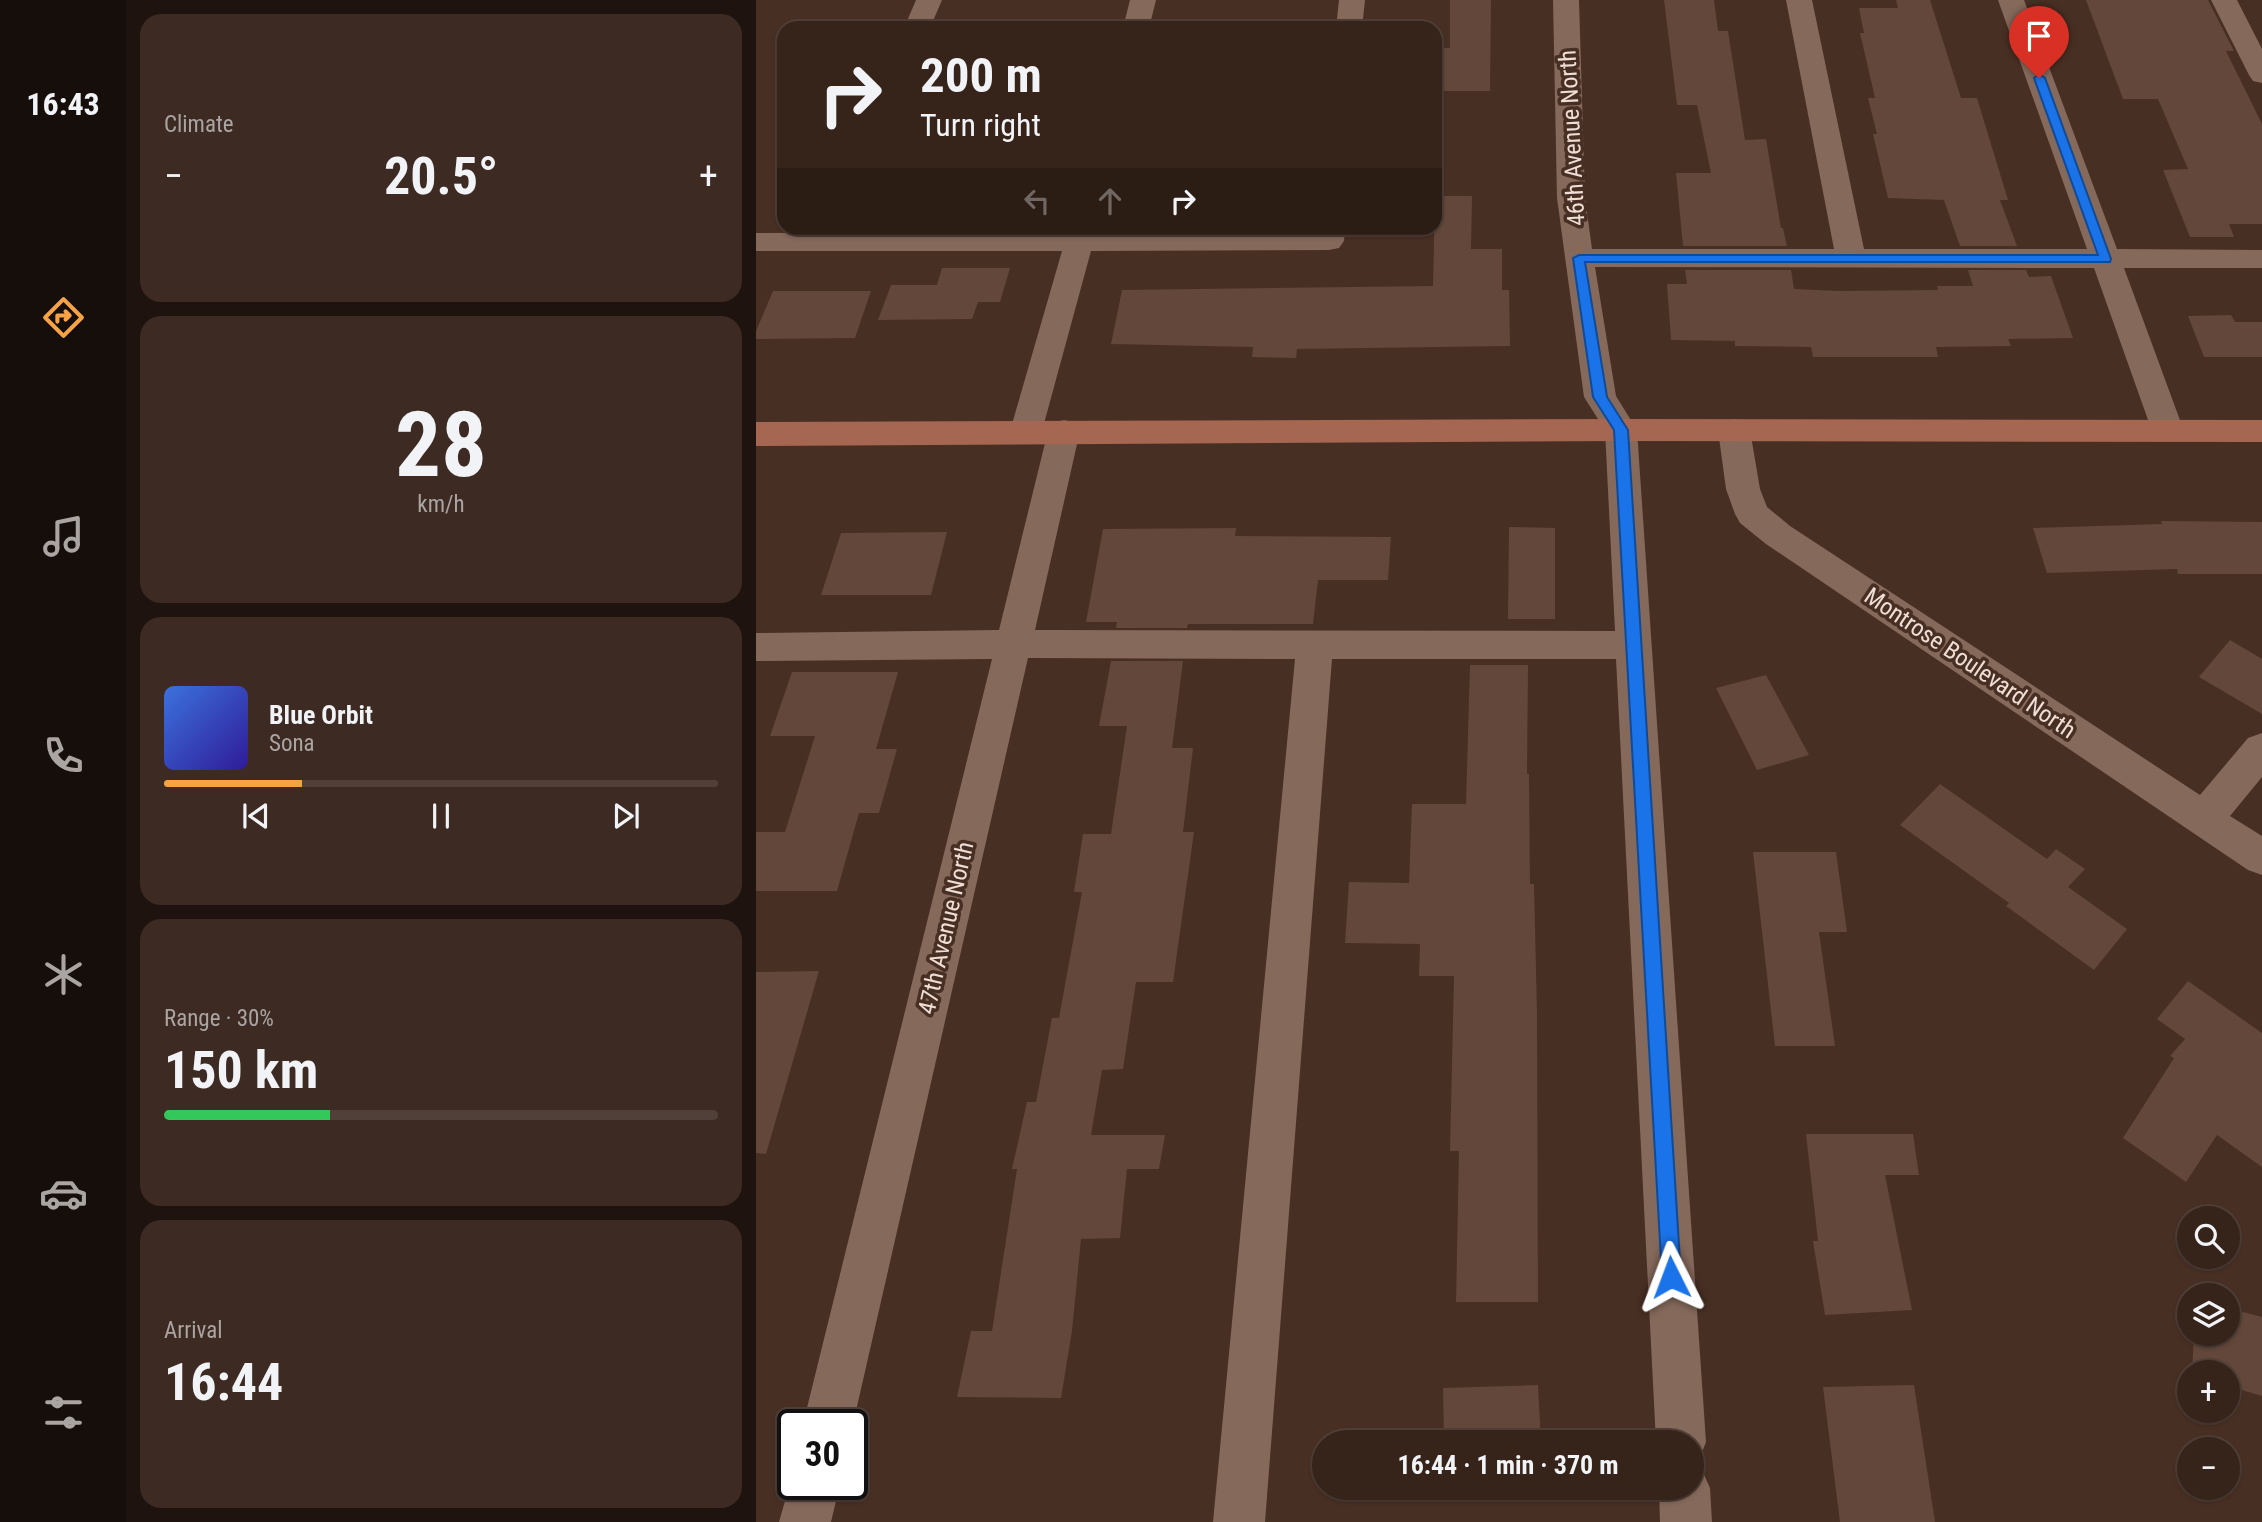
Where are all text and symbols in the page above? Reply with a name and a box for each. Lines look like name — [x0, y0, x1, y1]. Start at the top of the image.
pin — [2009, 6, 2069, 78]
icon: arrive — [2020, 17, 2058, 55]
text: 200 m — [920, 47, 1042, 104]
icon: right — [805, 49, 896, 140]
street label: 46th Avenue North — [1553, 49, 1591, 227]
text: 16:43 — [26, 85, 100, 123]
text: Turn right — [920, 106, 1041, 144]
text: Climate — [164, 111, 234, 138]
text: 20.5° — [384, 146, 498, 207]
text: − — [164, 154, 183, 198]
text: + — [699, 154, 718, 198]
icon: left — [1018, 182, 1056, 220]
icon: ahead — [1091, 182, 1129, 220]
icon: right — [1164, 182, 1202, 220]
icon: directions — [39, 293, 88, 342]
text: 28 — [395, 392, 487, 498]
text: km/h — [417, 491, 465, 518]
icon: music — [39, 512, 88, 561]
street label: Montrose Boulevard North — [1859, 582, 2081, 744]
text: Blue Orbit — [269, 700, 373, 730]
text: Sona — [269, 730, 315, 757]
icon: phone — [39, 731, 88, 780]
icon: previous — [237, 797, 275, 835]
icon: pause — [422, 797, 460, 835]
icon: next — [607, 797, 645, 835]
street label: 47th Avenue North — [913, 839, 979, 1017]
icon: climate — [39, 950, 88, 999]
text: Range · 30% — [164, 1005, 274, 1032]
text: 150 km — [164, 1040, 318, 1101]
icon: car — [39, 1169, 88, 1218]
map controls — [2177, 1206, 2240, 1500]
button: search — [2177, 1206, 2240, 1269]
position arrow — [1634, 1240, 1708, 1314]
button: layers — [2177, 1283, 2240, 1346]
text: Arrival — [164, 1317, 223, 1344]
text: 16:44 — [164, 1352, 283, 1413]
button: + — [2177, 1360, 2240, 1423]
icon: filters — [39, 1388, 88, 1437]
speed limit sign: 30 — [777, 1409, 868, 1500]
button: − — [2177, 1437, 2240, 1500]
text: 16:44 · 1 min · 370 m — [1398, 1450, 1618, 1480]

